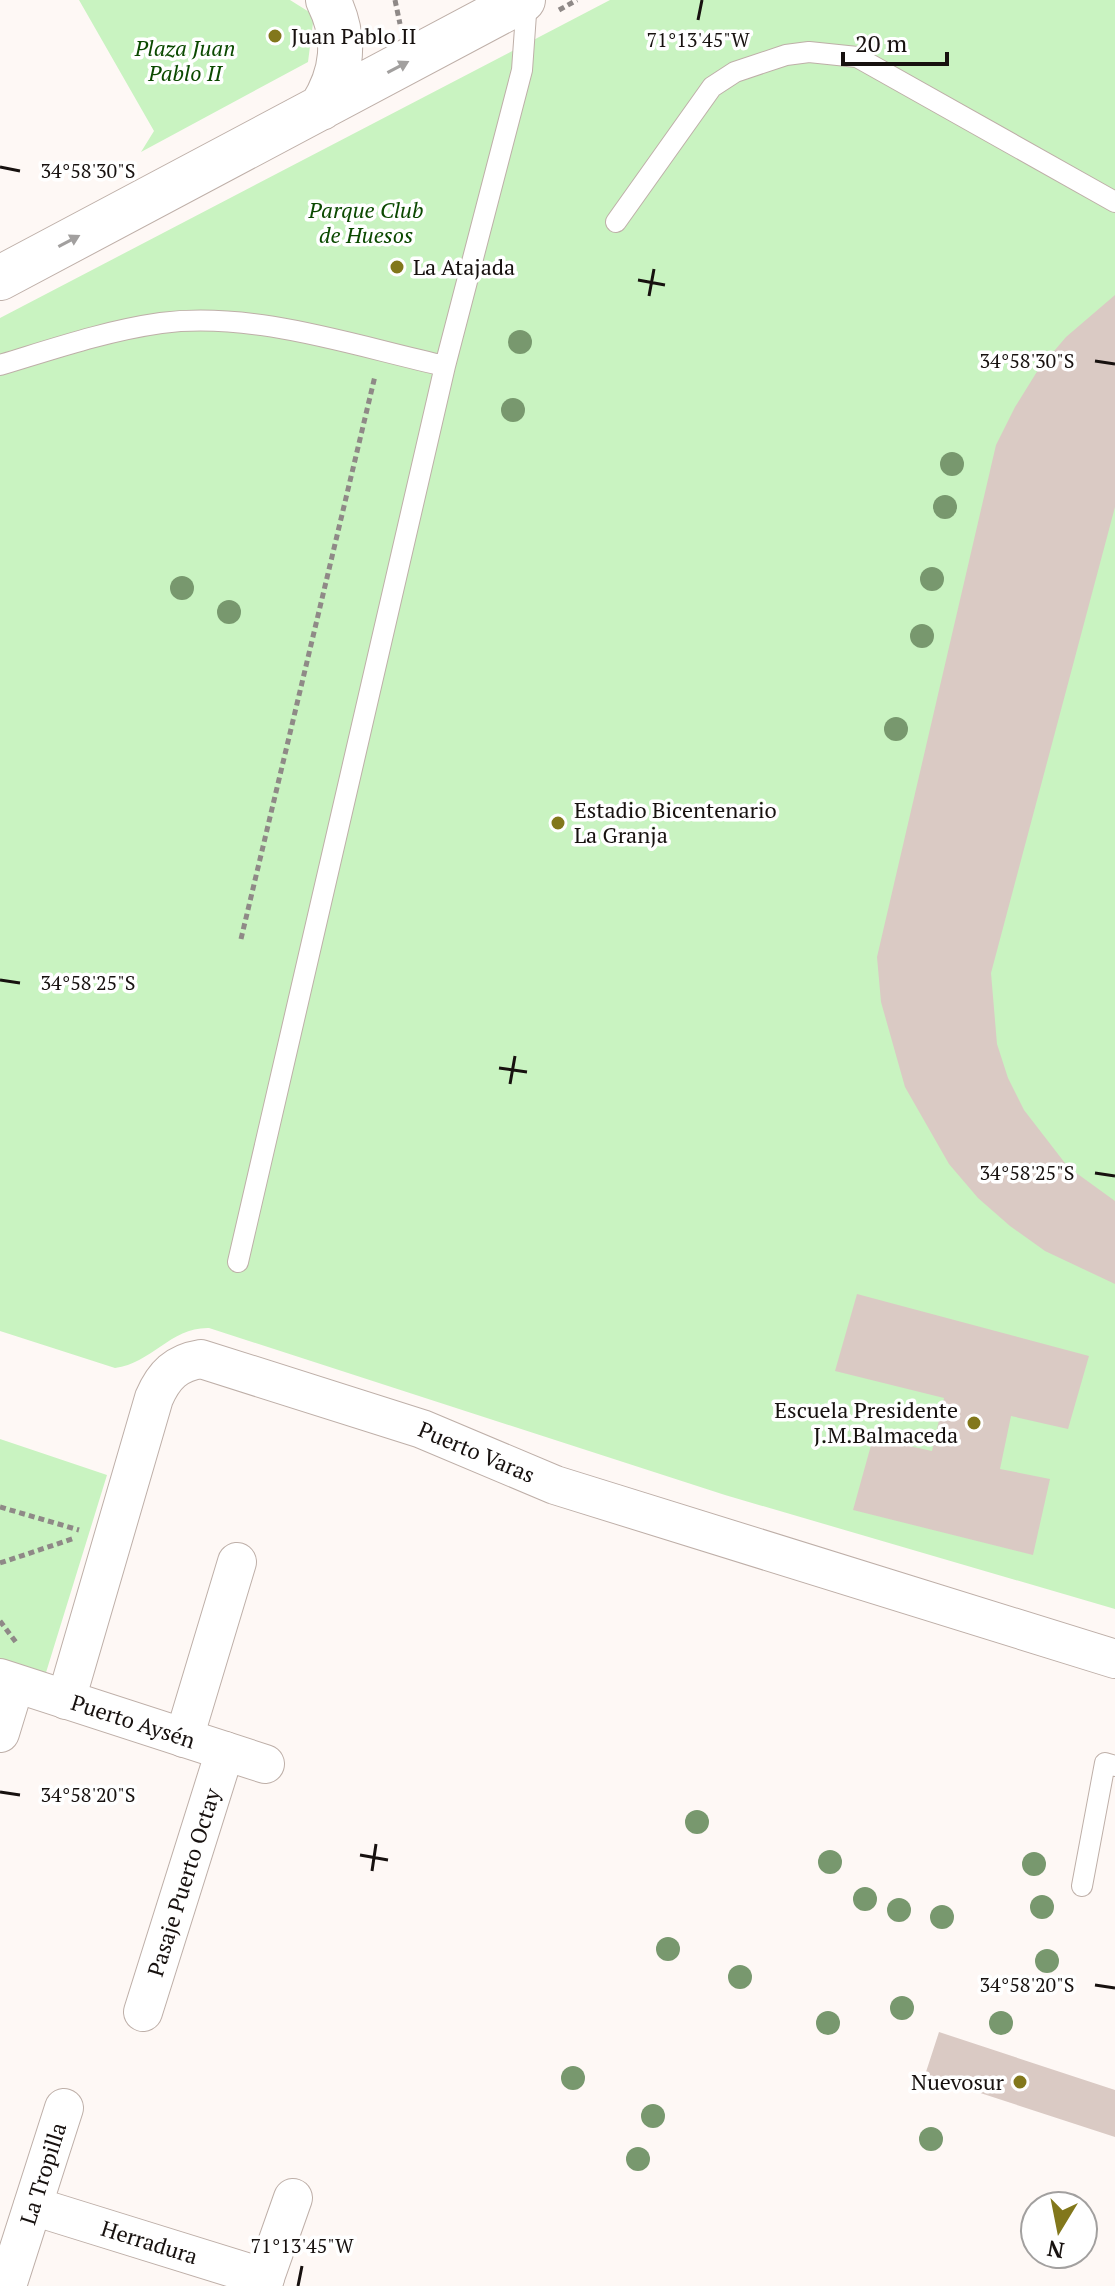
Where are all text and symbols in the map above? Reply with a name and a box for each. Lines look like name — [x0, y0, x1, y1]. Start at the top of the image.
scale bar — [843, 16, 947, 66]
place label: Juan Pablo II — [291, 21, 416, 50]
text: 71°13'45"W — [646, 26, 750, 53]
marker: Juan Pablo II — [266, 27, 284, 45]
text: 20 m — [855, 27, 907, 59]
park label: Plaza Juan Pablo II — [134, 33, 235, 87]
one-way arrow — [386, 60, 409, 74]
text: 34°58'30"S — [40, 157, 136, 184]
park label: Parque Club de Huesos — [308, 195, 424, 249]
one-way arrow — [58, 235, 80, 249]
place label: La Atajada — [413, 252, 515, 281]
marker: La Atajada — [388, 258, 406, 276]
text: 34°58'30"S — [979, 347, 1075, 374]
place label: Estadio Bicentenario La Granja — [574, 795, 777, 849]
marker: Estadio Bicentenario La Granja — [549, 814, 567, 832]
text: 34°58'25"S — [40, 969, 136, 996]
text: 34°58'25"S — [979, 1159, 1075, 1186]
place label: Escuela Presidente J.M.Balmaceda — [774, 1395, 958, 1449]
street label: Puerto Varas — [414, 1414, 539, 1489]
marker: Escuela Presidente J.M.Balmaceda — [965, 1414, 983, 1432]
street label: Puerto Aysén — [68, 1687, 199, 1754]
text: 34°58'20"S — [40, 1781, 136, 1808]
street label: Pasaje Puerto Octay — [140, 1784, 227, 1980]
text: 34°58'20"S — [979, 1971, 1075, 1998]
place label: Nuevosur — [911, 2067, 1005, 2096]
marker: Nuevosur — [1011, 2073, 1029, 2091]
street label: La Tropilla — [13, 2119, 72, 2228]
north arrow — [1019, 2190, 1099, 2270]
street label: Herradura — [98, 2213, 202, 2270]
text: 71°13'45"W — [250, 2232, 354, 2259]
text: N — [1044, 2234, 1066, 2266]

